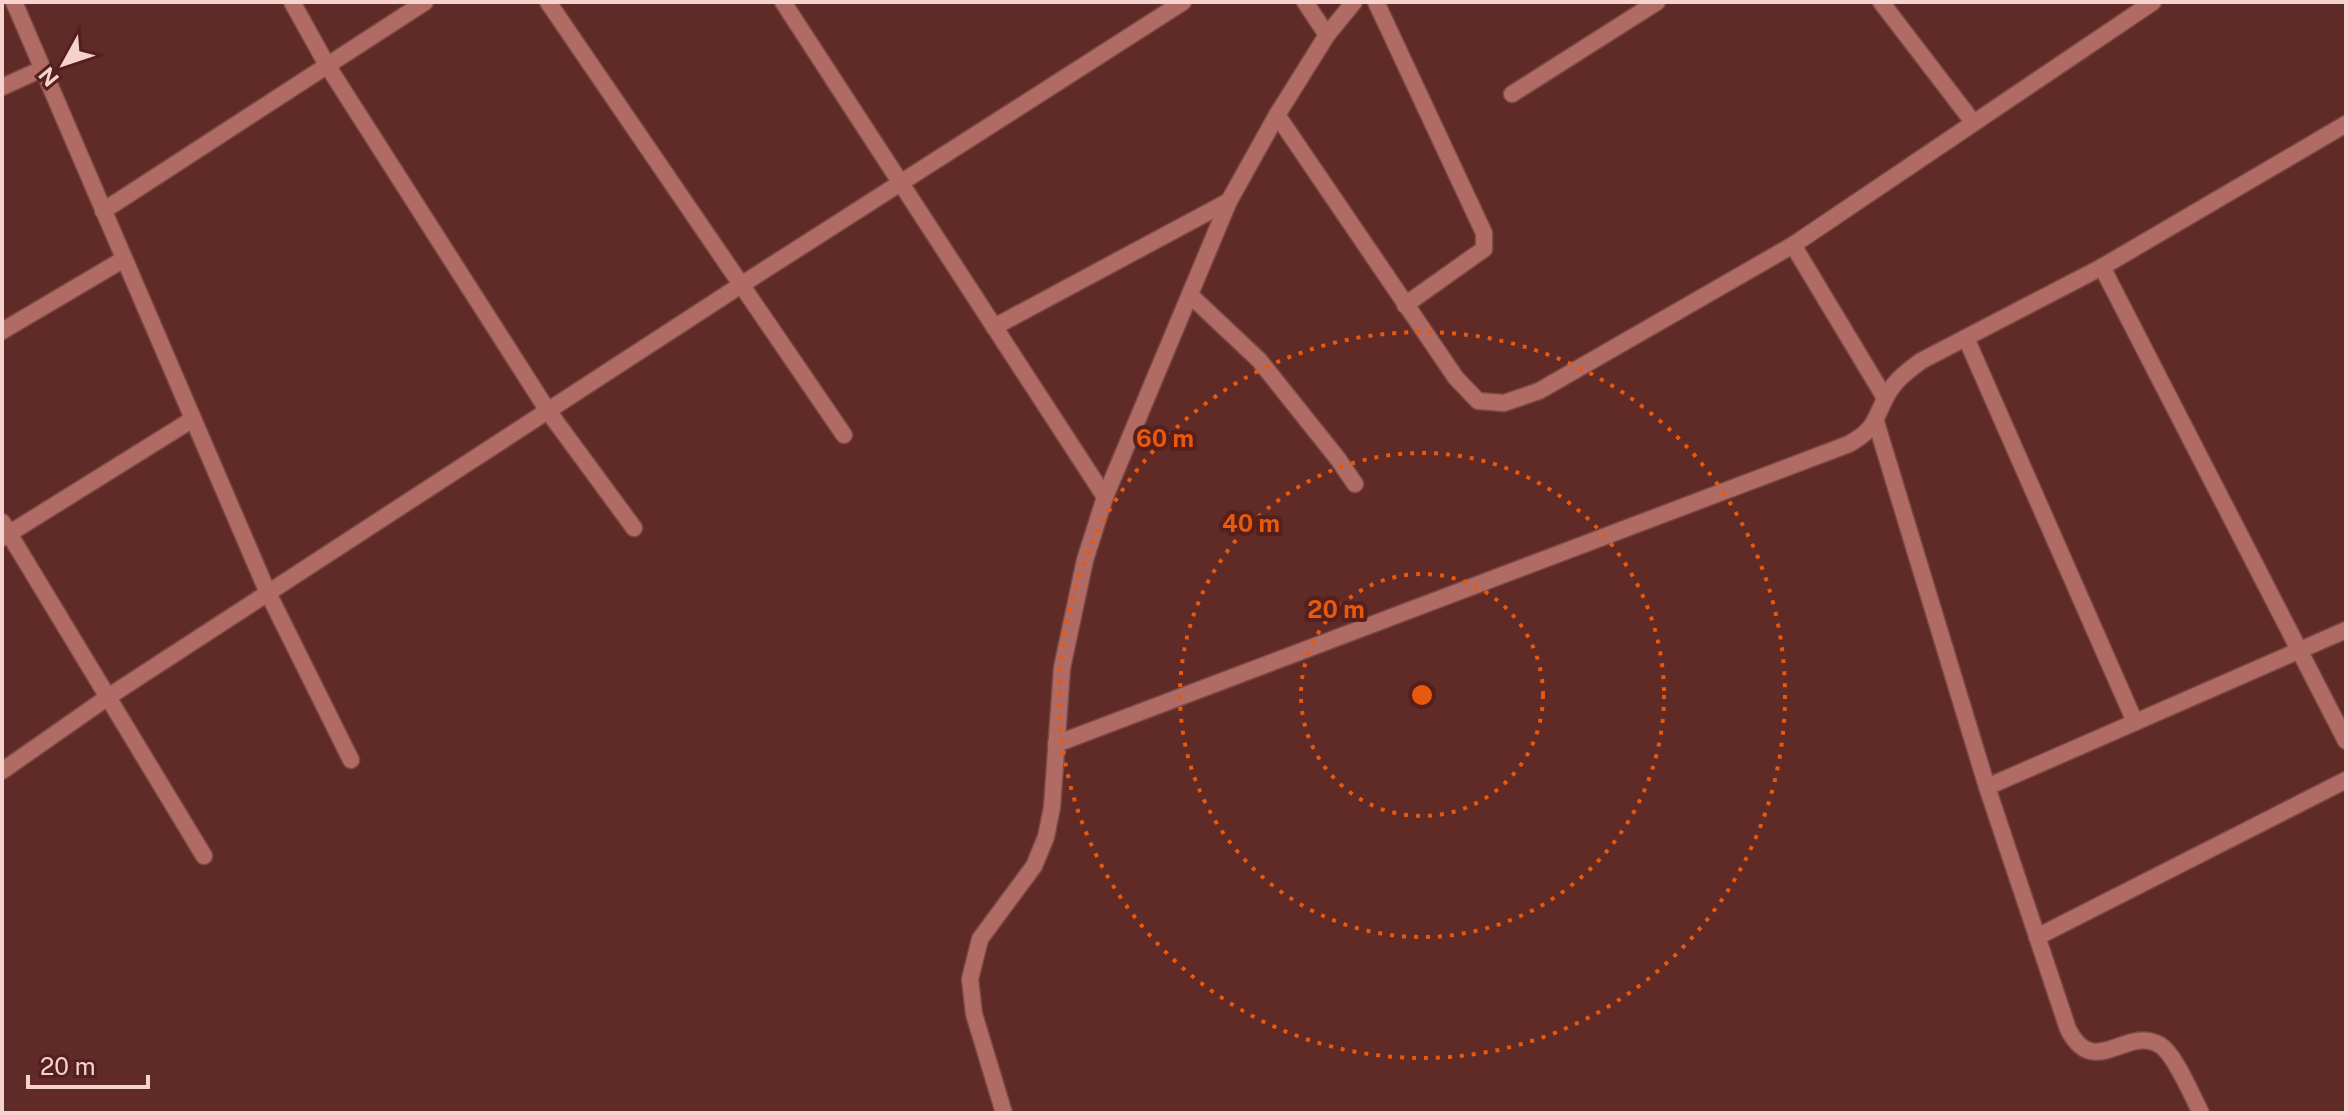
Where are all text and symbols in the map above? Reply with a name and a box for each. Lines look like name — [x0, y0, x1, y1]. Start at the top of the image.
north arrow — [24, 24, 104, 104]
text: N — [33, 62, 64, 92]
text: 60 m — [1136, 424, 1194, 452]
text: 40 m — [1222, 509, 1280, 537]
text: 20 m — [1307, 595, 1365, 623]
centre of rings — [1408, 681, 1436, 709]
scale bar — [28, 1039, 148, 1089]
text: 20 m — [40, 1052, 96, 1080]

